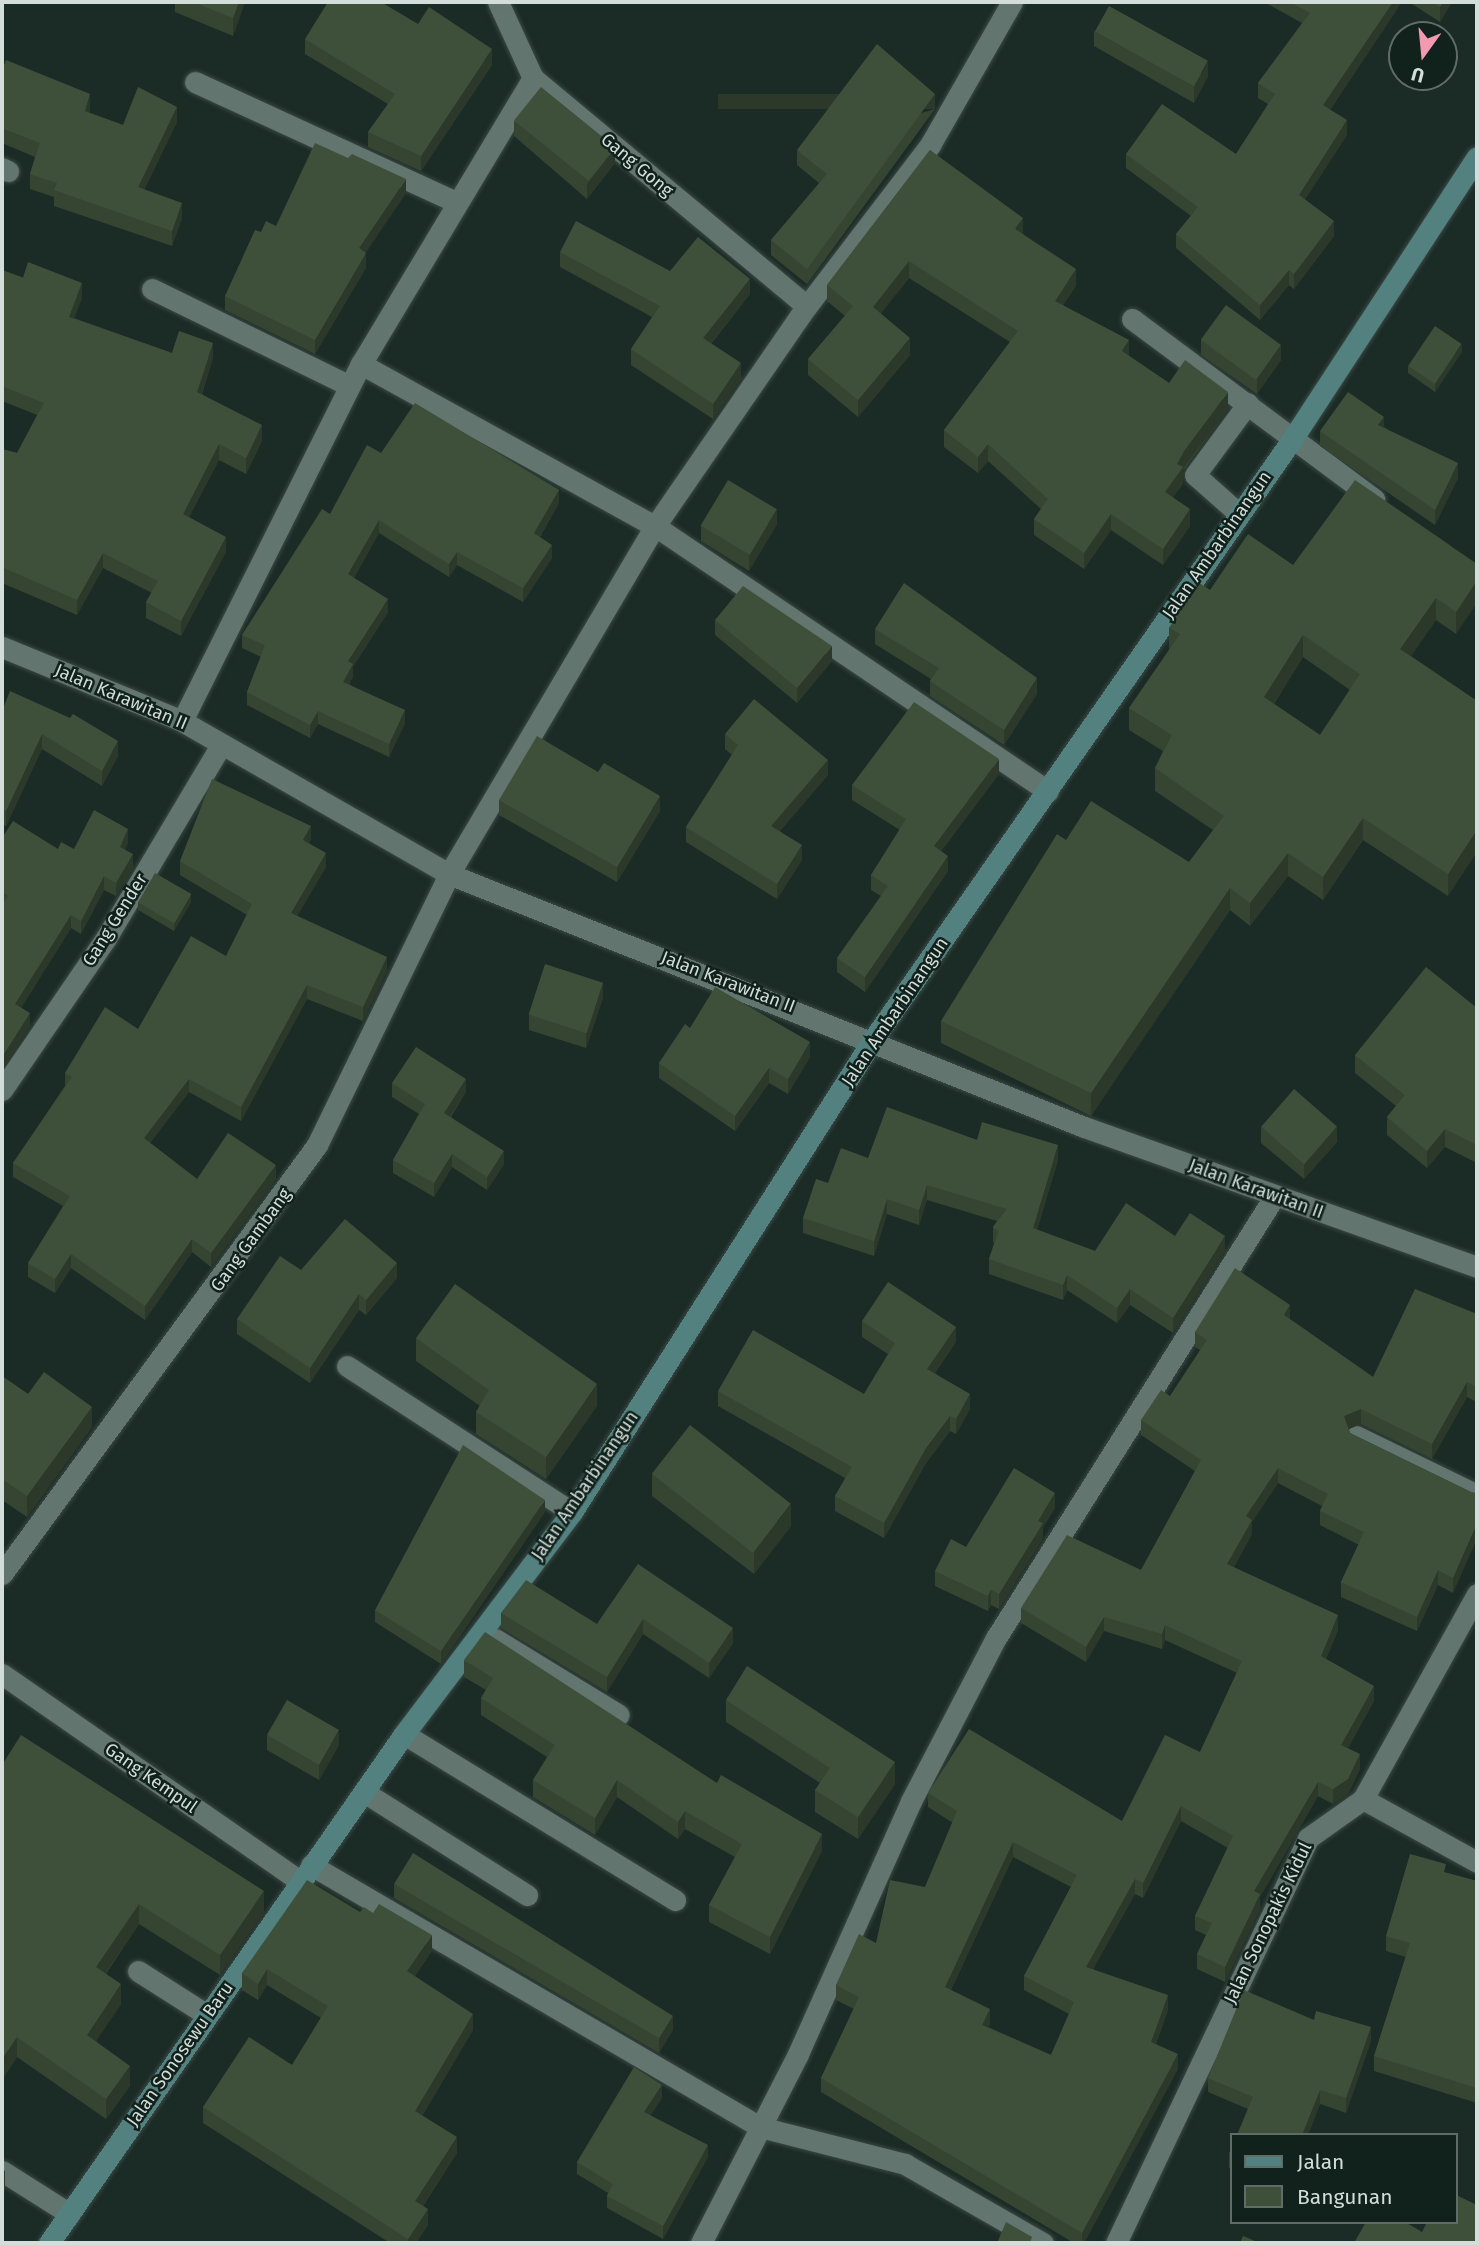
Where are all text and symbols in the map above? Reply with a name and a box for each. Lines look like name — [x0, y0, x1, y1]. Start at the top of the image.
north arrow — [1388, 21, 1458, 91]
text: U — [1409, 62, 1427, 88]
street label: Gang Gong — [597, 129, 677, 201]
street label: Jalan Ambarbinangun — [1158, 467, 1276, 623]
street label: Jalan Karawitan II — [52, 659, 190, 735]
street label: Gang Gender — [78, 870, 152, 970]
street label: Jalan Ambarbinangun — [837, 933, 953, 1091]
street label: Jalan Karawitan II — [658, 947, 798, 1017]
street label: Jalan Karawitan II — [1186, 1155, 1326, 1223]
street label: Gang Gambang — [206, 1184, 296, 1296]
street label: Jalan Ambarbinangun — [527, 1407, 643, 1565]
street label: Gang Kempul — [101, 1738, 201, 1818]
street label: Jalan Sonopakis Kidul — [1220, 1839, 1316, 2007]
street label: Jalan Sonosewu Baru — [122, 1978, 238, 2130]
legend — [1230, 2133, 1458, 2224]
text: Jalan — [1297, 2149, 1344, 2175]
text: Bangunan — [1297, 2184, 1392, 2210]

